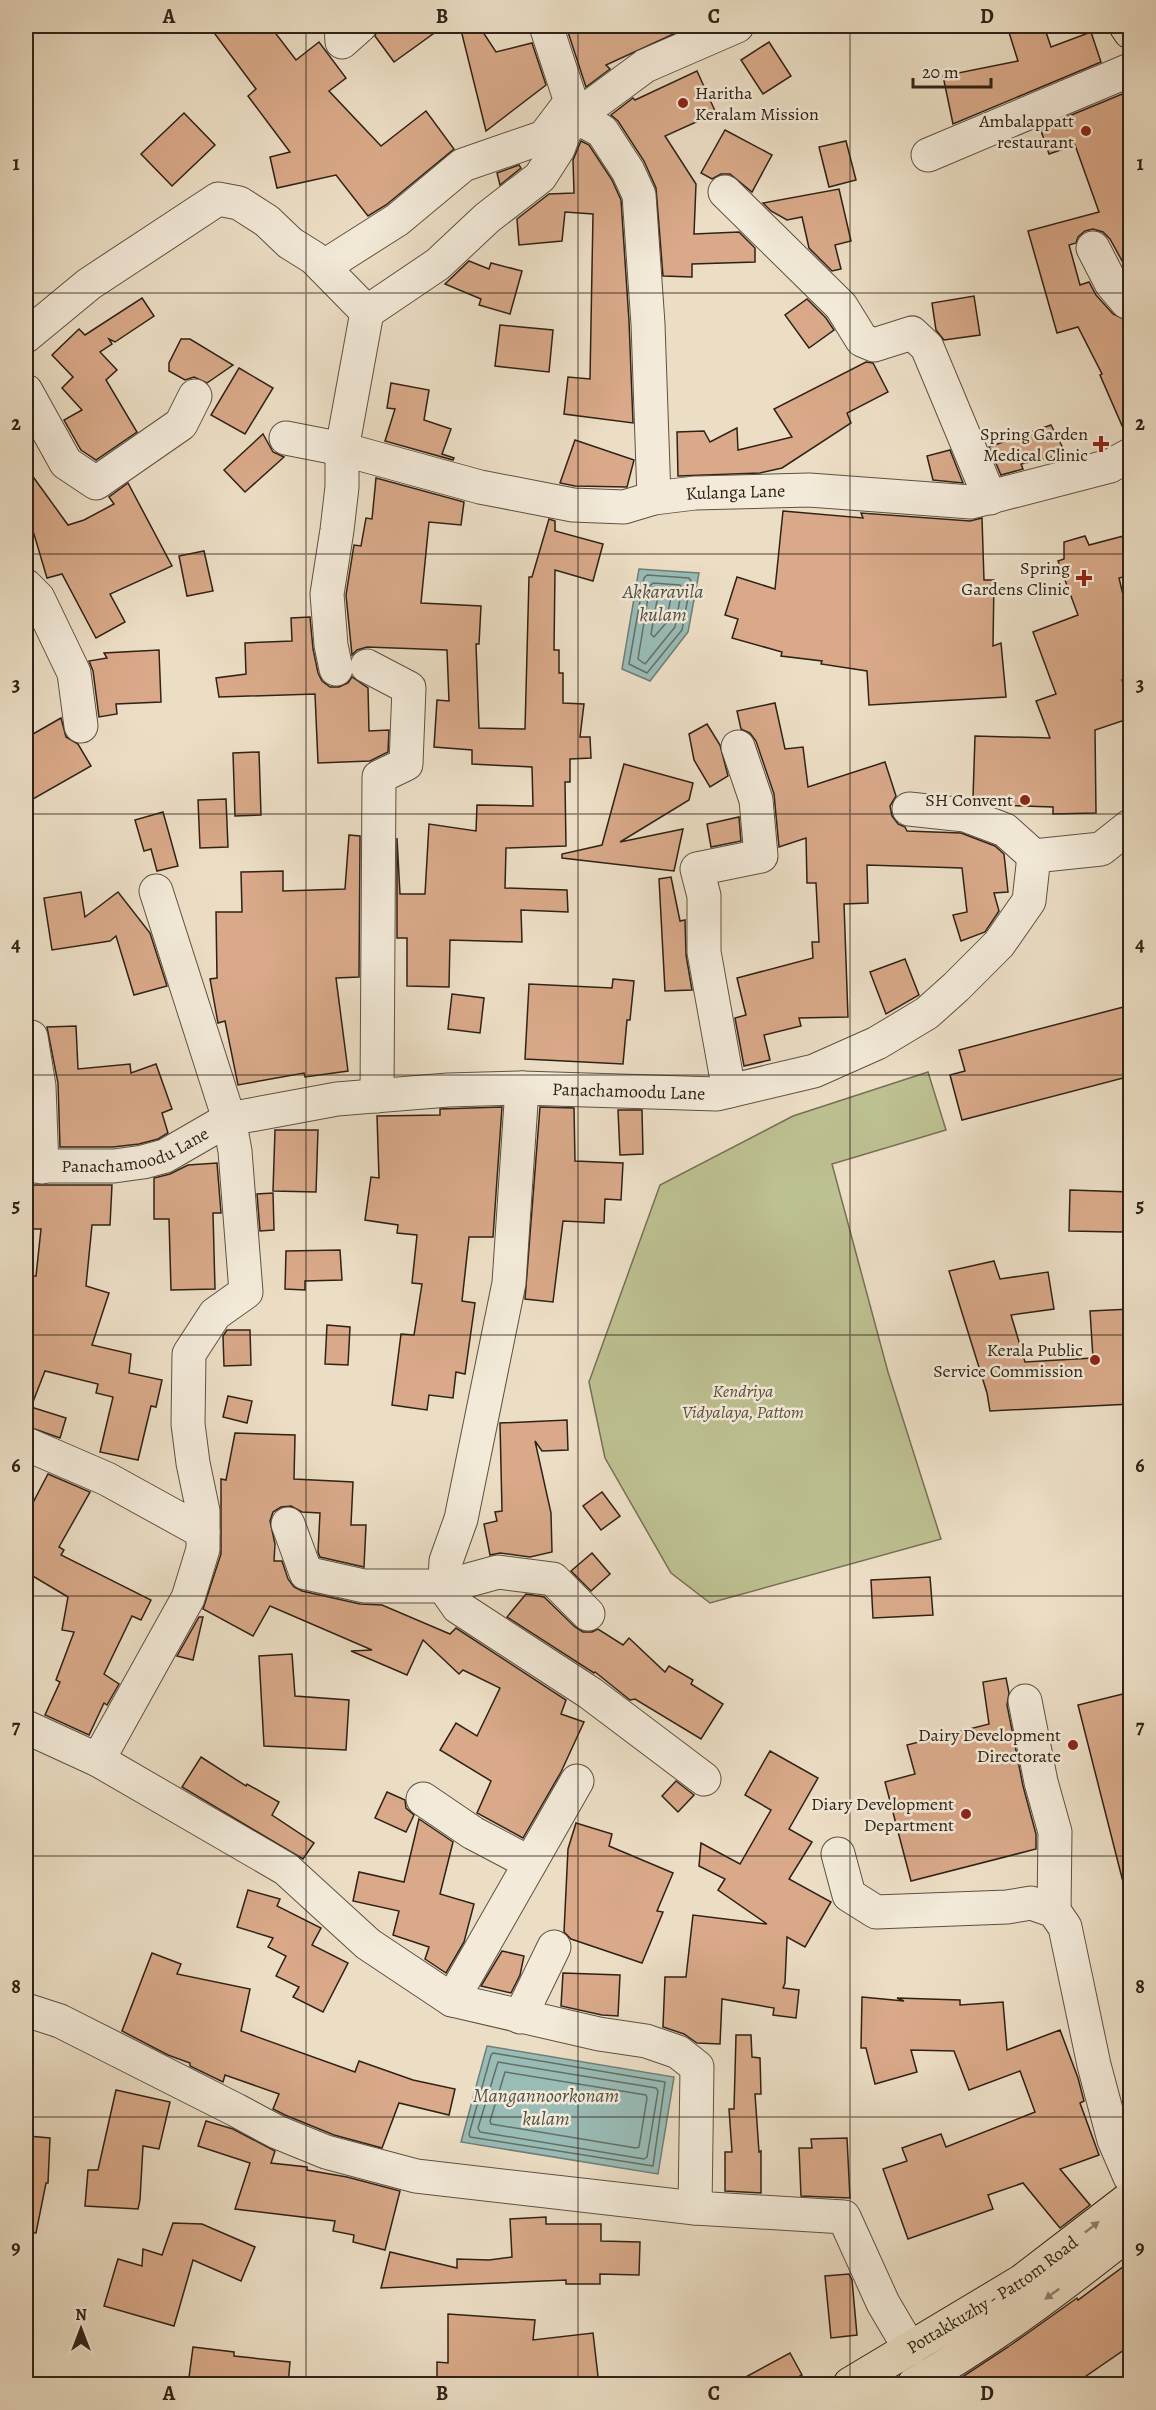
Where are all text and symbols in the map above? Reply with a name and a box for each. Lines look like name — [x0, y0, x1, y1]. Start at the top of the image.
text: A — [162, 3, 176, 30]
text: B — [436, 3, 448, 30]
text: C — [708, 3, 720, 30]
text: D — [980, 3, 994, 30]
scale bar — [913, 51, 991, 89]
text: 20 m — [922, 60, 959, 84]
place label: Haritha Keralam Mission — [695, 81, 819, 126]
marker: Haritha Keralam Mission — [676, 96, 690, 110]
place label: Ambalappatt restaurant — [978, 109, 1074, 154]
marker: Ambalappatt restaurant — [1079, 124, 1093, 138]
text: 1 — [12, 150, 20, 177]
text: 1 — [1136, 150, 1144, 177]
text: 2 — [11, 410, 21, 437]
text: 2 — [1135, 410, 1145, 437]
place label: Spring Garden Medical Clinic — [980, 422, 1088, 467]
marker: Spring Garden Medical Clinic — [1092, 435, 1110, 453]
street label: Kulanga Lane — [684, 479, 786, 506]
place label: Spring Gardens Clinic — [961, 556, 1070, 601]
marker: Spring Gardens Clinic — [1075, 569, 1093, 587]
water label: Akkaravila kulam — [621, 578, 704, 628]
text: 3 — [12, 671, 20, 698]
text: 3 — [1136, 671, 1144, 698]
place label: SH Convent — [925, 788, 1013, 812]
marker: SH Convent — [1018, 793, 1032, 807]
text: 4 — [11, 931, 21, 958]
text: 4 — [1135, 931, 1145, 958]
street label: Panachamoodu Lane — [552, 1077, 706, 1106]
street label: Panachamoodu Lane — [61, 1121, 213, 1178]
text: 5 — [12, 1192, 20, 1219]
text: 5 — [1136, 1192, 1144, 1219]
place label: Kerala Public Service Commission — [933, 1338, 1083, 1383]
marker: Kerala Public Service Commission — [1088, 1353, 1102, 1367]
park label: Kendriya Vidyalaya, Pattom — [682, 1379, 804, 1424]
text: 6 — [11, 1452, 21, 1479]
text: 6 — [1135, 1452, 1145, 1479]
text: 7 — [12, 1713, 21, 1740]
text: 7 — [1136, 1713, 1145, 1740]
place label: Dairy Development Directorate — [918, 1723, 1061, 1768]
marker: Dairy Development Directorate — [1066, 1738, 1080, 1752]
place label: Diary Development Department — [811, 1792, 954, 1837]
marker: Diary Development Department — [959, 1807, 973, 1821]
text: 8 — [11, 1973, 21, 2000]
text: 8 — [1135, 1973, 1145, 2000]
water label: Mangannoorkonam kulam — [473, 2082, 619, 2132]
one-way arrow — [1084, 2221, 1100, 2233]
street label: Pottakkuzhy - Pattom Road — [902, 2230, 1083, 2359]
text: 9 — [11, 2234, 21, 2261]
text: 9 — [1135, 2234, 1145, 2261]
one-way arrow — [1044, 2288, 1060, 2300]
north arrow — [51, 2299, 111, 2359]
text: N — [75, 2304, 87, 2326]
text: A — [162, 2380, 176, 2407]
text: B — [436, 2380, 448, 2407]
text: C — [708, 2380, 720, 2407]
text: D — [980, 2380, 994, 2407]

